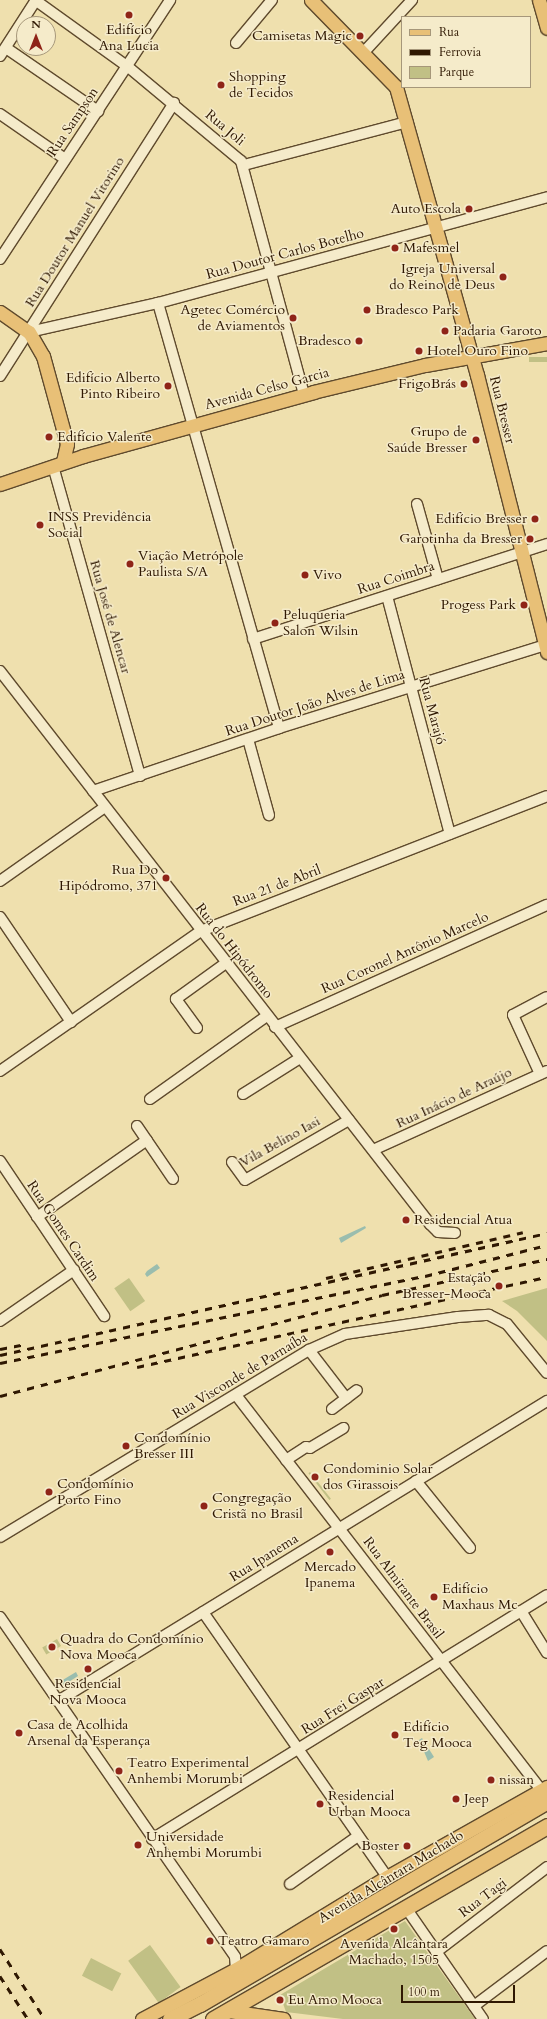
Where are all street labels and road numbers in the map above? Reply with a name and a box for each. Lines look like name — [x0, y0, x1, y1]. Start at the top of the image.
street label: Rua Sampson — [44, 84, 102, 160]
street label: Rua Joli — [202, 106, 248, 150]
street label: Rua Doutor Manuel Vitorino — [22, 154, 128, 310]
street label: Rua Doutor Carlos Botelho — [204, 225, 366, 283]
street label: Avenida Celso Garcia — [203, 364, 331, 414]
street label: Rua Bresser — [486, 374, 518, 446]
street label: Rua José de Alencar — [86, 558, 134, 676]
street label: Rua Coimbra — [355, 558, 437, 598]
street label: Rua Doutor João Alves de Lima — [223, 666, 407, 740]
street label: Rua Marajó — [415, 675, 449, 747]
street label: Rua 21 de Abril — [231, 862, 323, 910]
street label: Rua do Hipódromo — [192, 900, 276, 1002]
street label: Rua Coronel Antônio Marcelo — [319, 908, 491, 998]
street label: Rua Inácio de Araújo — [394, 1064, 514, 1132]
street label: Vila Belino Iasi — [237, 1113, 323, 1171]
street label: Rua Gomes Cardim — [23, 1178, 103, 1284]
street label: Rua Visconde de Parnaíba — [170, 1329, 310, 1423]
street label: Rua Ipanema — [227, 1530, 301, 1586]
street label: Rua Almirante Brasil — [359, 1534, 447, 1642]
street label: Rua Frei Gaspar — [298, 1674, 388, 1738]
street label: Avenida Alcântara Machado — [315, 1827, 467, 1927]
street label: Rua Tagi — [456, 1875, 510, 1921]

